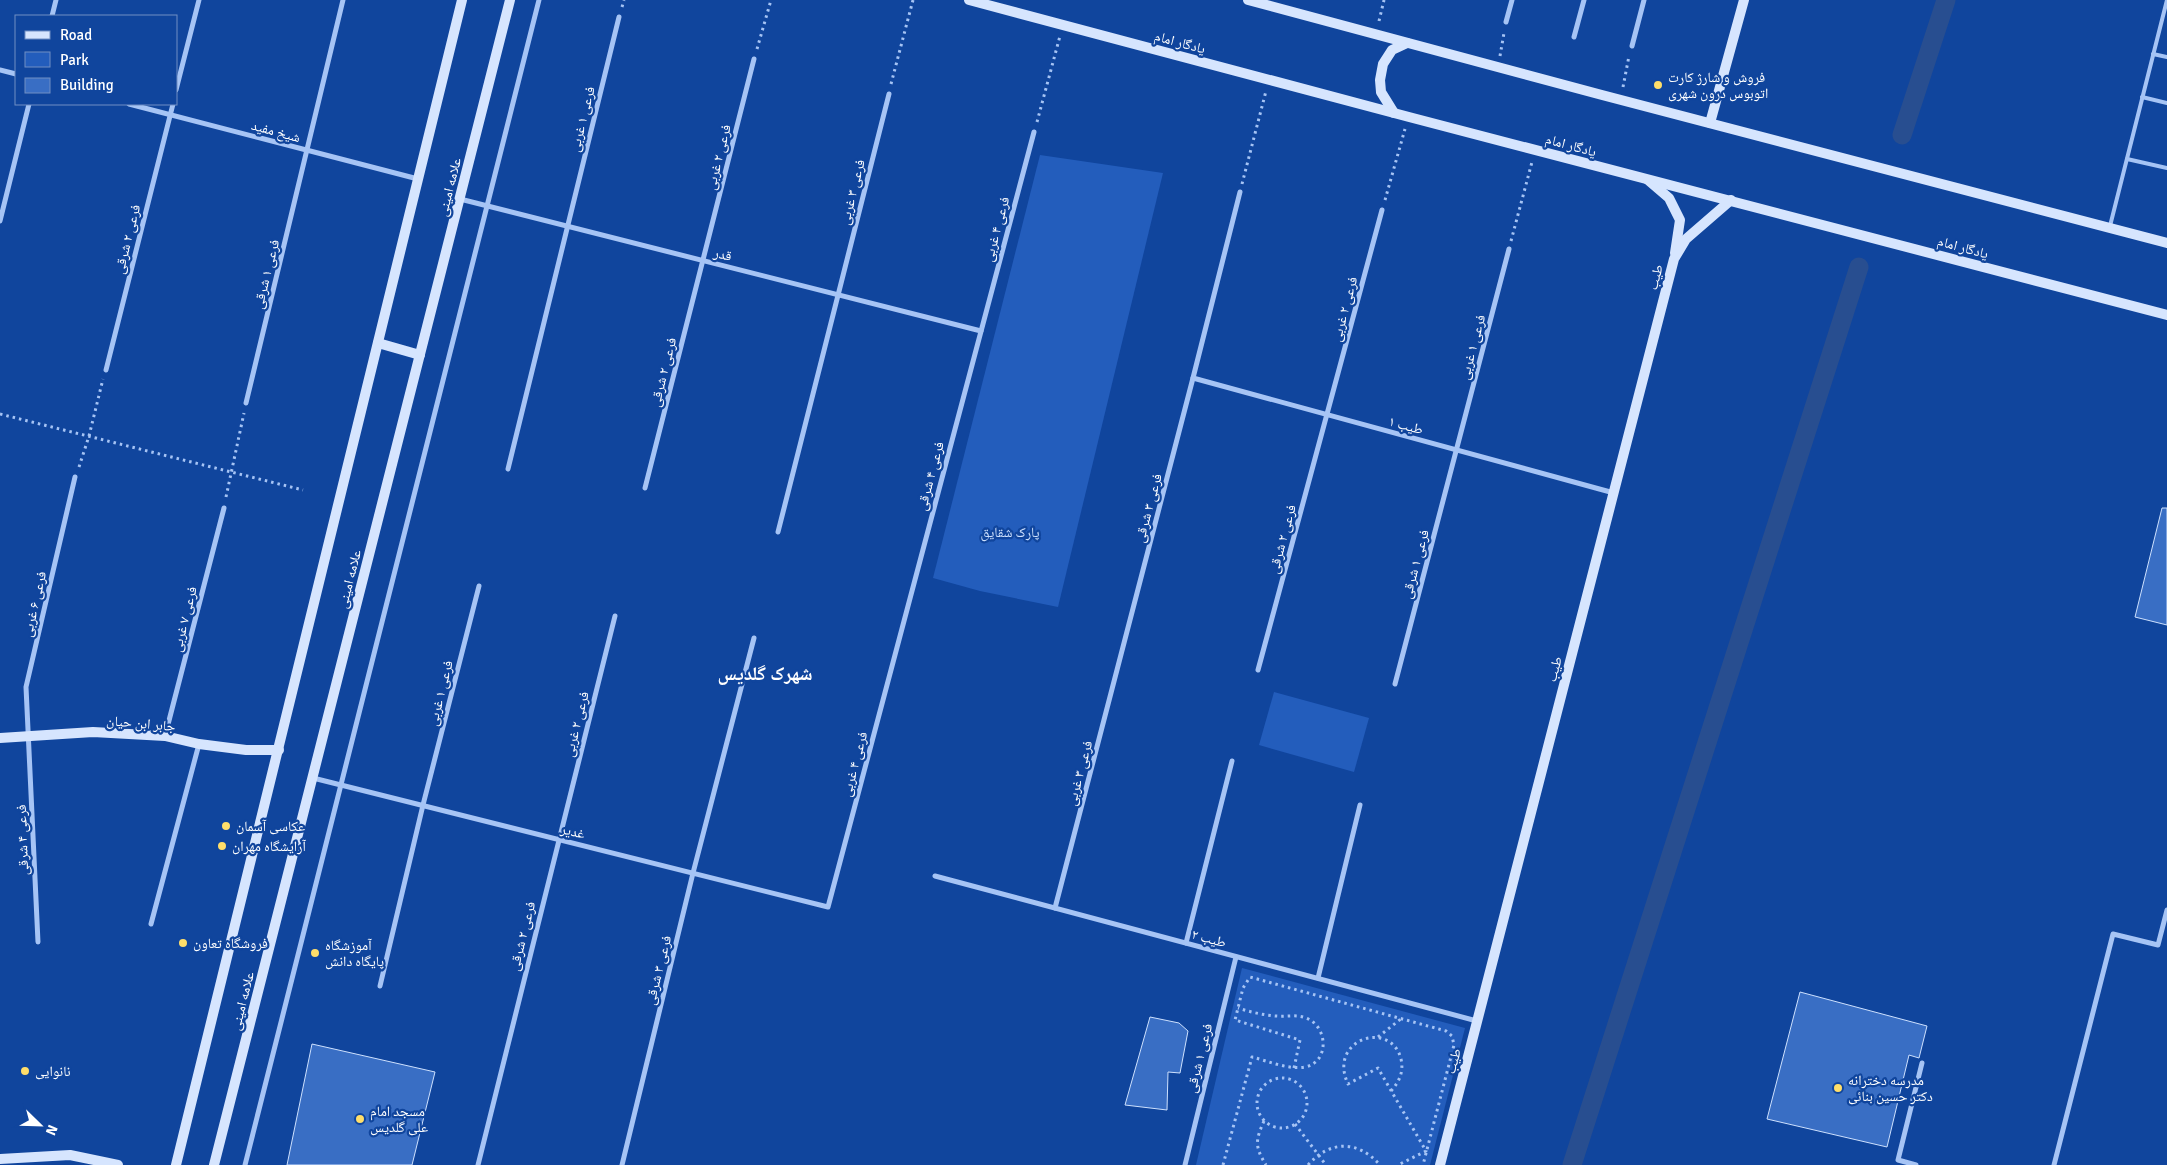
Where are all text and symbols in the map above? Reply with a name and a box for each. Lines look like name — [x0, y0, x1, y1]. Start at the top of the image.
legend — [15, 15, 178, 105]
text: Road — [60, 26, 92, 44]
street label: یادگار امام — [1152, 28, 1207, 58]
text: Park — [60, 51, 89, 69]
place label: فروش و شارژ کارت اتوبوس درون شهری — [1668, 69, 1768, 102]
text: Building — [60, 76, 114, 94]
marker: فروش و شارژ کارت اتوبوس درون شهری — [1652, 79, 1664, 91]
street label: فرعی ۱ غربی — [566, 85, 599, 154]
street label: شیخ مفید — [249, 117, 302, 147]
street label: فرعی ۲ غربی — [702, 123, 735, 192]
street label: یادگار امام — [1543, 131, 1598, 161]
street label: علامه امینی — [434, 156, 465, 218]
street label: فرعی ۳ غربی — [836, 158, 869, 227]
street label: فرعی ۴ غربی — [980, 195, 1013, 264]
street label: فرعی ۲ شرقی — [111, 202, 144, 276]
street label: یادگار امام — [1935, 233, 1990, 263]
street label: فرعی ۱ شرقی — [250, 237, 283, 311]
street label: قدر — [711, 244, 734, 265]
street label: طیب — [1644, 263, 1667, 292]
street label: فرعی ۲ غربی — [1328, 275, 1361, 344]
street label: فرعی ۱ غربی — [1456, 313, 1489, 382]
street label: فرعی ۲ شرقی — [647, 335, 680, 409]
street label: طیب ۱ — [1387, 413, 1425, 438]
street label: فرعی ۴ شرقی — [913, 440, 948, 513]
street label: فرعی ۳ شرقی — [1131, 472, 1166, 545]
street label: فرعی ۲ شرقی — [1265, 503, 1300, 576]
park label: پارک شقایق — [981, 524, 1040, 542]
street label: فرعی ۱ شرقی — [1398, 528, 1433, 601]
street label: علامه امینی — [334, 548, 365, 610]
street label: فرعی ۶ غربی — [19, 570, 50, 639]
street label: فرعی ۷ غربی — [168, 585, 201, 654]
street label: طیب — [1543, 655, 1566, 684]
street label: فرعی ۱ غربی — [424, 659, 457, 728]
district label: شهرک گلدیس — [717, 662, 813, 686]
street label: فرعی ۲ غربی — [560, 690, 593, 759]
street label: جابر ابن حیان — [106, 712, 176, 735]
street label: فرعی ۴ غربی — [838, 730, 871, 799]
street label: فرعی ۳ غربی — [1063, 739, 1096, 808]
street label: فرعی ۴ شرقی — [13, 804, 32, 876]
place label: عکاسی آسمان — [236, 818, 305, 835]
marker: عکاسی آسمان — [220, 820, 232, 832]
street label: غدیر — [558, 820, 587, 843]
place label: آرایشگاه مهران — [232, 838, 306, 855]
marker: آرایشگاه مهران — [216, 840, 228, 852]
street label: فرعی ۲ شرقی — [506, 899, 539, 973]
street label: طیب ۲ — [1190, 926, 1228, 951]
street label: فرعی ۳ شرقی — [642, 933, 675, 1007]
place label: فروشگاه تعاون — [193, 935, 268, 952]
marker: فروشگاه تعاون — [177, 937, 189, 949]
place label: آموزشگاه پایگاه دانش — [325, 937, 384, 970]
marker: آموزشگاه پایگاه دانش — [309, 947, 321, 959]
street label: علامه امینی — [227, 970, 258, 1032]
street label: فرعی ۱ شرقی — [1183, 1021, 1216, 1095]
street label: طیب — [1442, 1047, 1465, 1076]
place label: نانوایی — [35, 1063, 71, 1080]
marker: نانوایی — [19, 1065, 31, 1077]
place label: مدرسه دخترانه دکتر حسین بنائی — [1848, 1072, 1933, 1105]
marker: مدرسه دخترانه دکتر حسین بنائی — [1832, 1082, 1844, 1094]
north arrow — [15, 1100, 65, 1150]
place label: مسجد امام علی گلدیس — [370, 1103, 428, 1136]
marker: مسجد امام علی گلدیس — [354, 1113, 366, 1125]
text: N — [42, 1122, 61, 1138]

